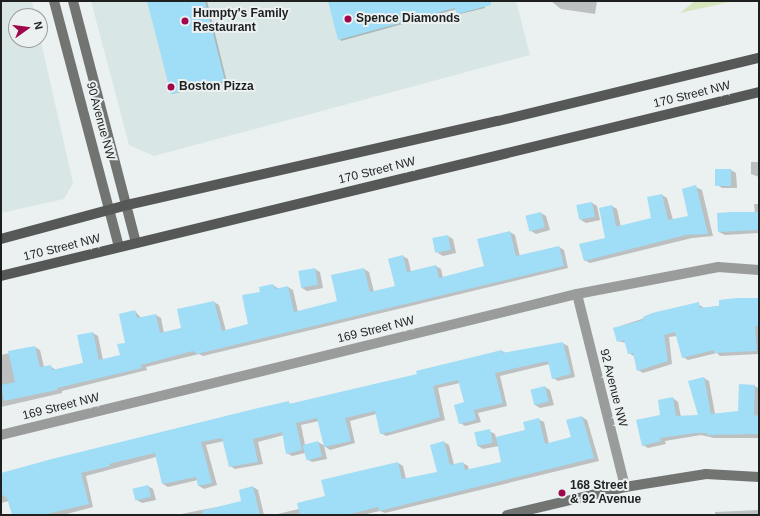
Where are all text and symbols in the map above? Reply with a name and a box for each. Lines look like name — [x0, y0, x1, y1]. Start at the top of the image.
place label: Humpty's Family Restaurant — [193, 7, 289, 35]
north arrow — [8, 8, 48, 48]
place label: Spence Diamonds — [356, 12, 460, 26]
marker: Spence Diamonds — [343, 14, 353, 24]
marker: Humpty's Family Restaurant — [180, 16, 190, 26]
text: N — [32, 20, 45, 31]
street label: 170 Street NW — [652, 78, 732, 112]
street label: 90 Avenue NW — [83, 80, 117, 162]
place label: Boston Pizza — [179, 80, 254, 94]
marker: Boston Pizza — [166, 82, 176, 92]
street label: 170 Street NW — [337, 154, 417, 188]
street label: 170 Street NW — [22, 231, 102, 265]
street label: 169 Street NW — [336, 313, 416, 347]
street label: 92 Avenue NW — [596, 347, 630, 429]
street label: 169 Street NW — [21, 390, 101, 424]
place label: 168 Street & 92 Avenue — [570, 479, 642, 507]
marker: 168 Street & 92 Avenue — [557, 488, 567, 498]

